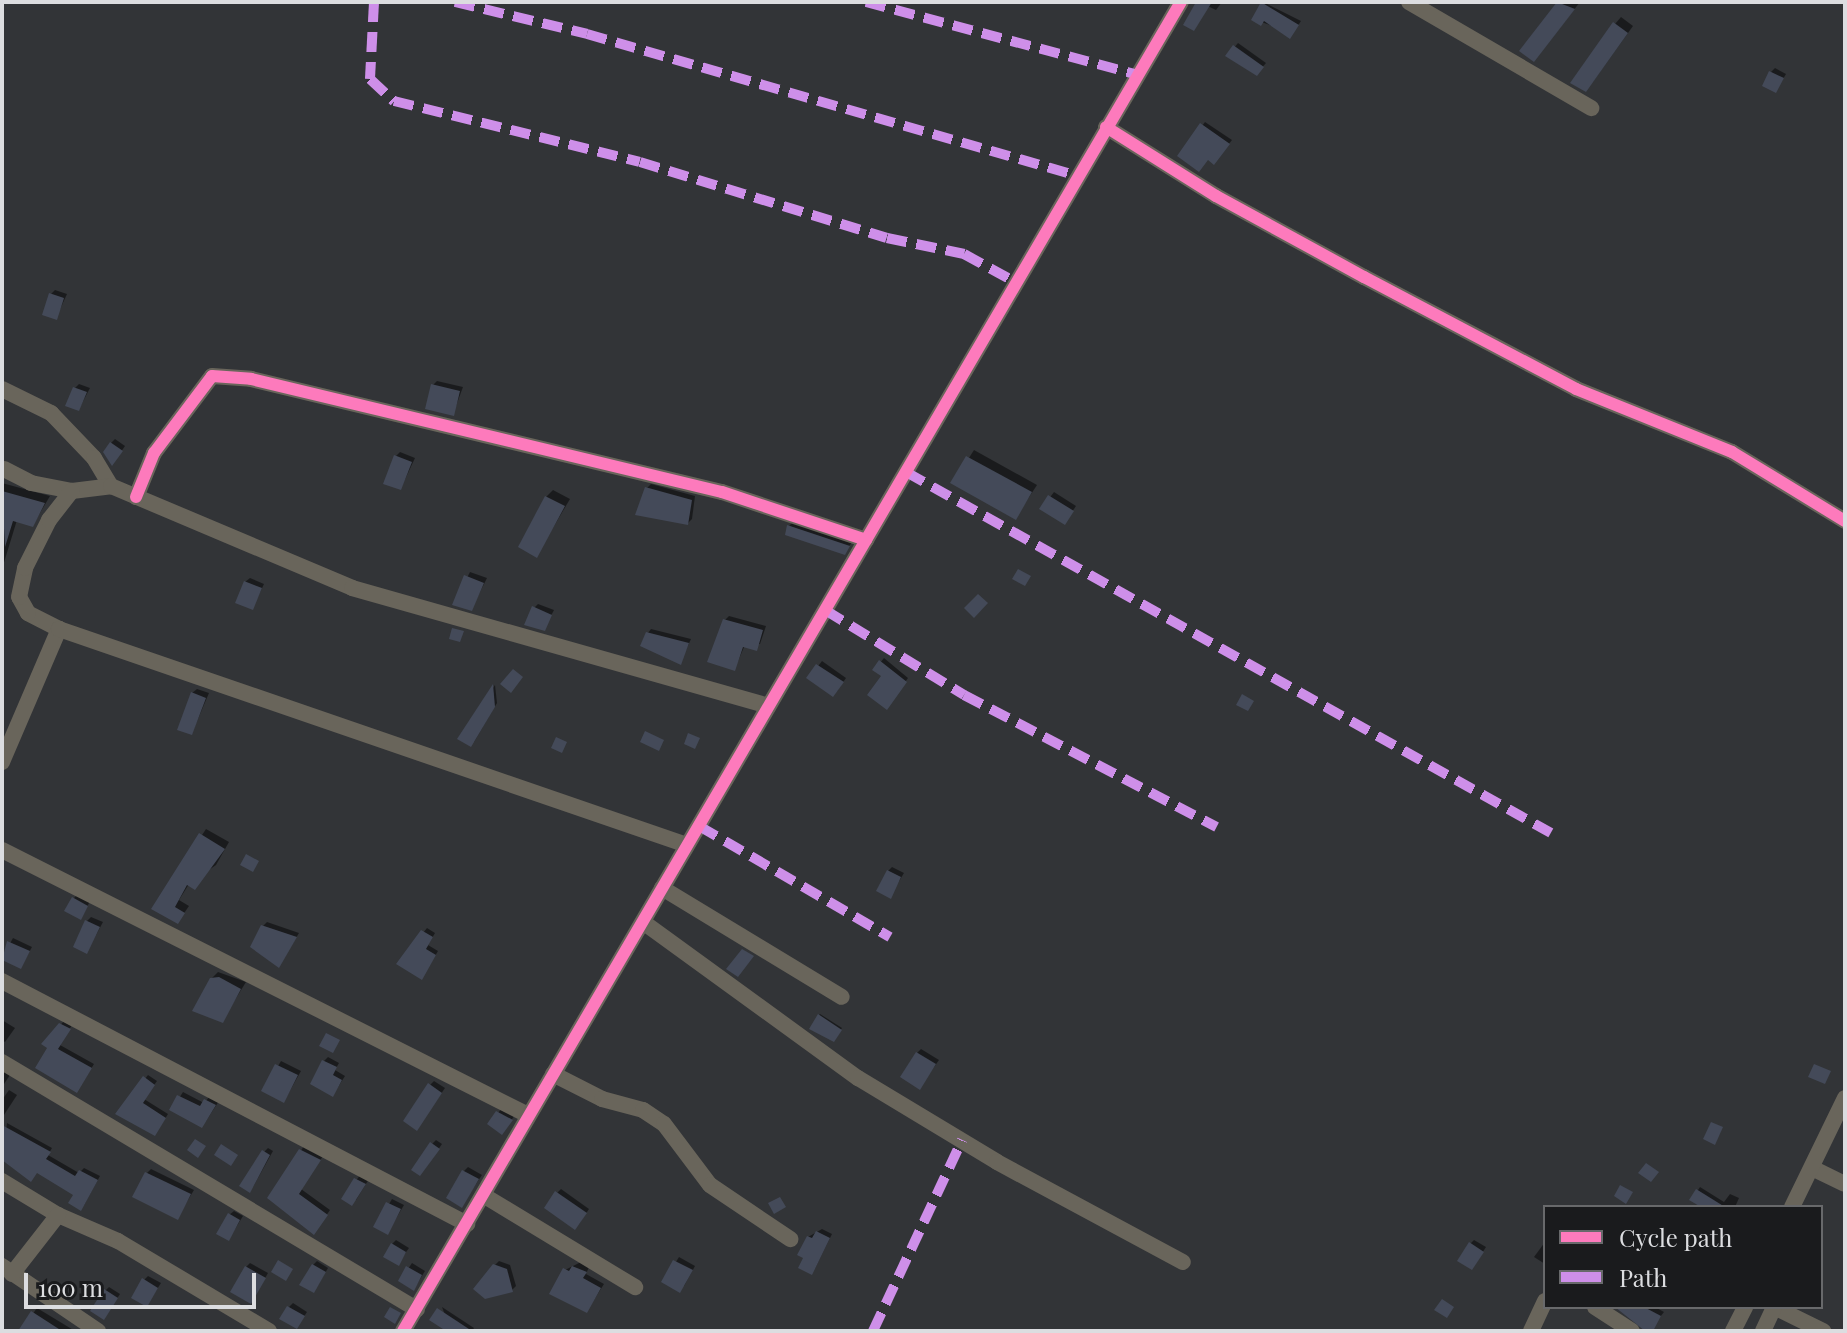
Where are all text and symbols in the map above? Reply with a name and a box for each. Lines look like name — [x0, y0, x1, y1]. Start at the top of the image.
legend — [1543, 1205, 1823, 1309]
text: Cycle path — [1619, 1221, 1732, 1253]
scale bar — [28, 1257, 260, 1307]
text: Path — [1619, 1261, 1667, 1293]
text: 100 m — [38, 1271, 103, 1303]

